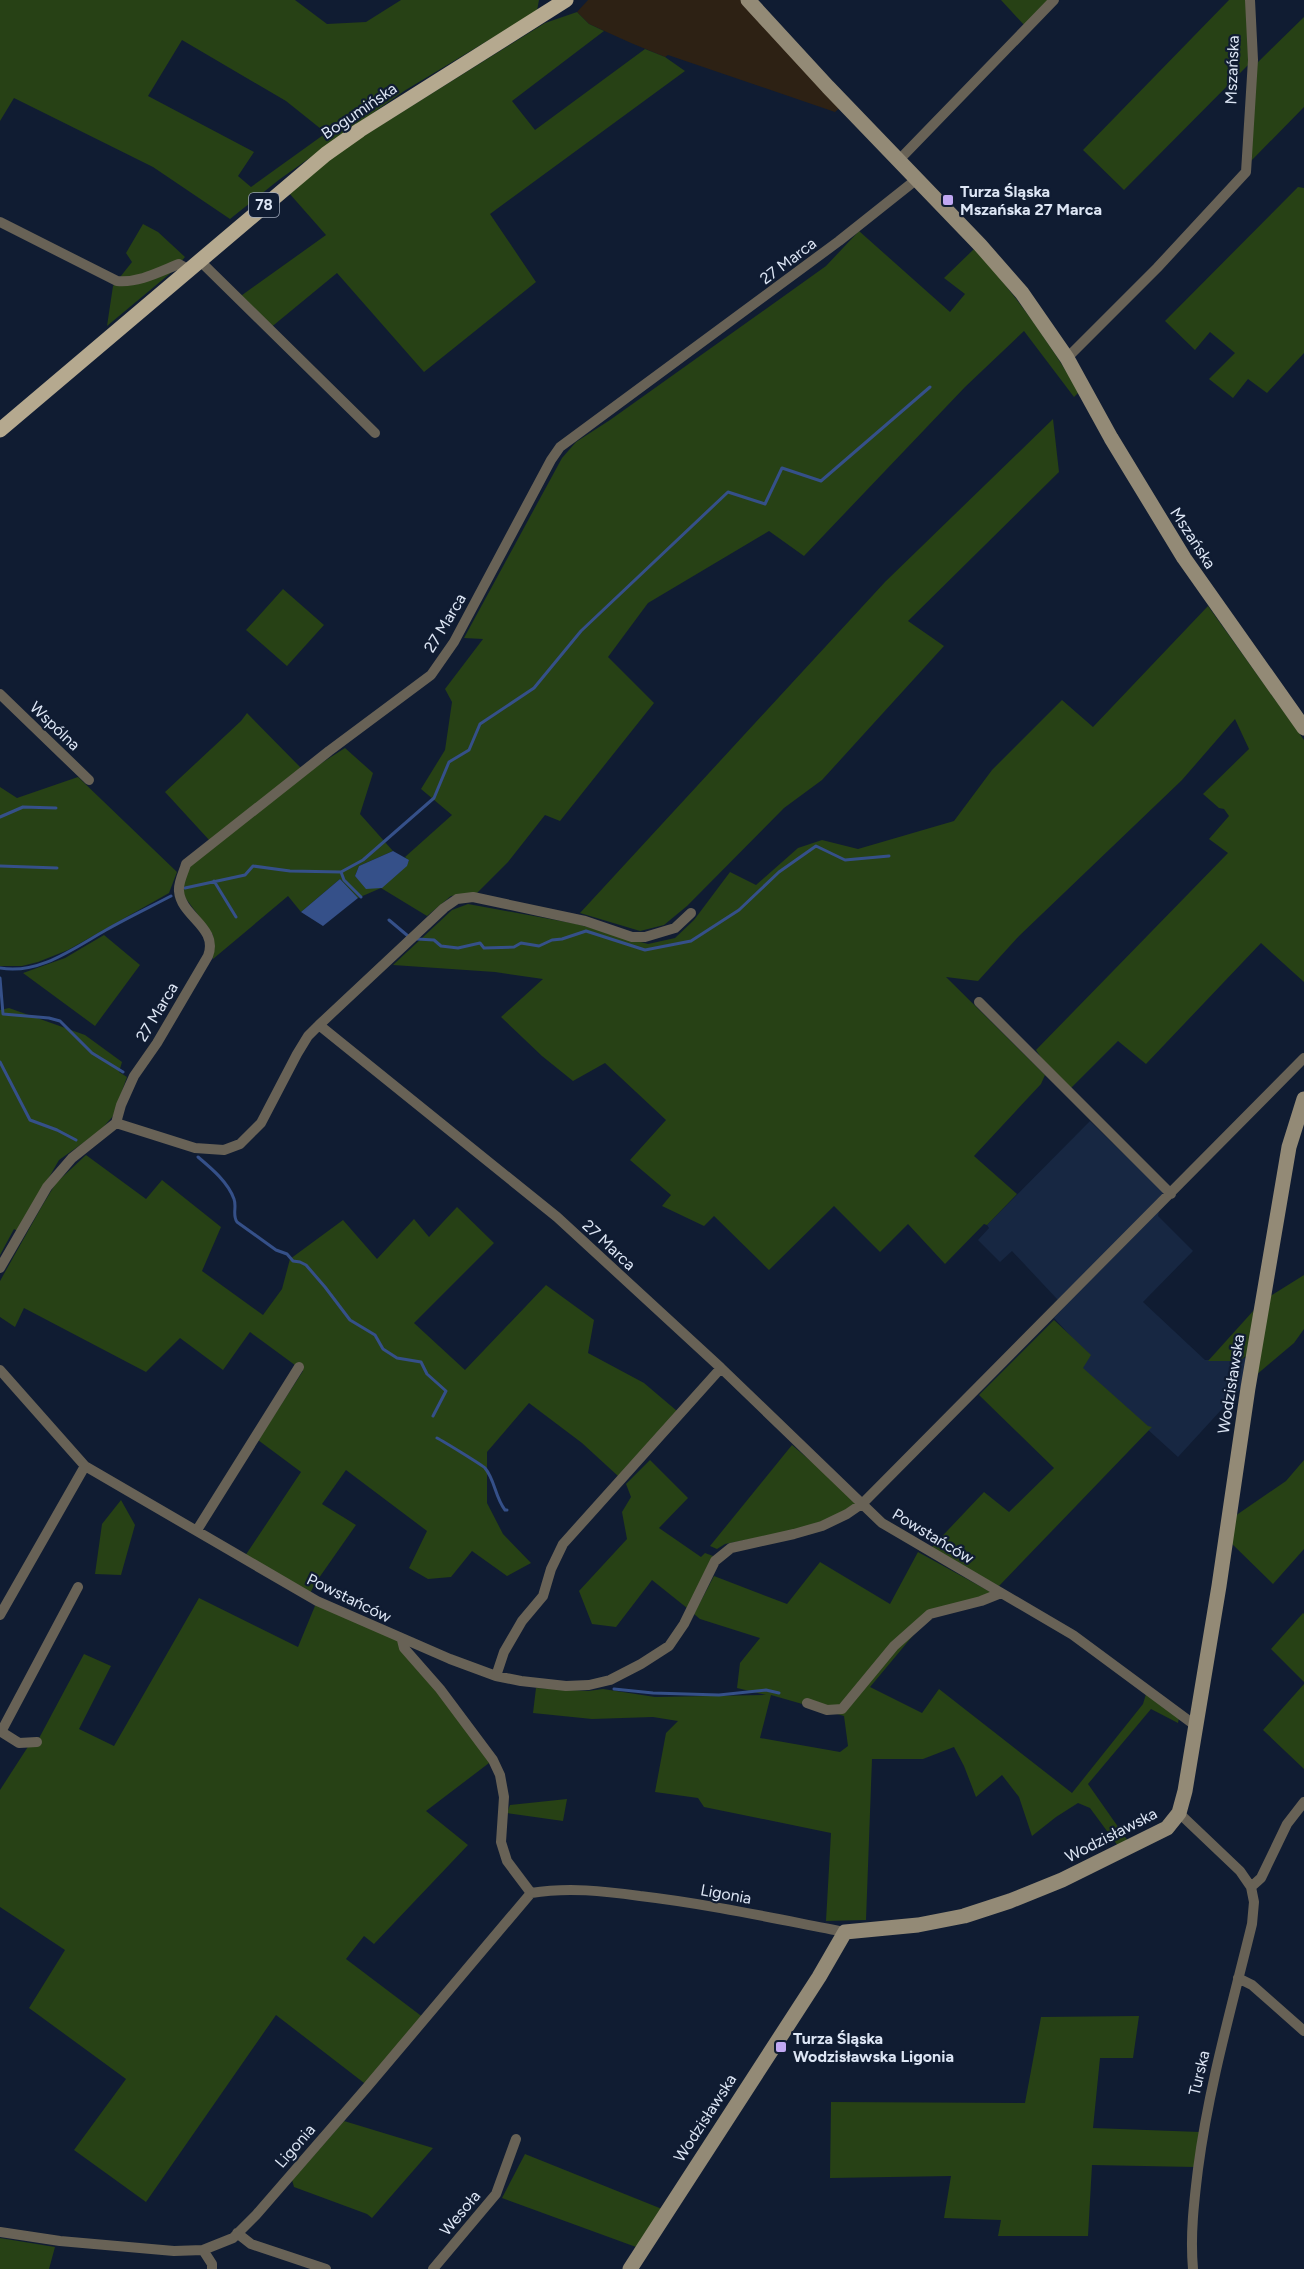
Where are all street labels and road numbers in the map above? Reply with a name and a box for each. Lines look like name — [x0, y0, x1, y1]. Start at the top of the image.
street label: Mszańska — [1221, 35, 1243, 105]
street label: Bogumińska — [318, 79, 400, 143]
road number: 78 — [249, 193, 279, 217]
street label: 27 Marca — [756, 234, 820, 288]
street label: Mszańska — [1166, 504, 1220, 572]
street label: 27 Marca — [420, 590, 470, 656]
street label: Wspólna — [26, 698, 84, 754]
street label: 27 Marca — [132, 979, 182, 1045]
street label: 27 Marca — [579, 1216, 639, 1274]
street label: Wodzisławska — [1214, 1333, 1248, 1435]
street label: Powstańców — [889, 1504, 978, 1568]
street label: Powstańców — [304, 1569, 395, 1627]
street label: Wodzisławska — [1062, 1804, 1160, 1866]
street label: Ligonia — [699, 1880, 753, 1908]
street label: Turska — [1185, 2049, 1213, 2097]
street label: Wodzisławska — [670, 2071, 740, 2165]
street label: Ligonia — [271, 2120, 319, 2172]
street label: Wesoła — [436, 2187, 484, 2239]

